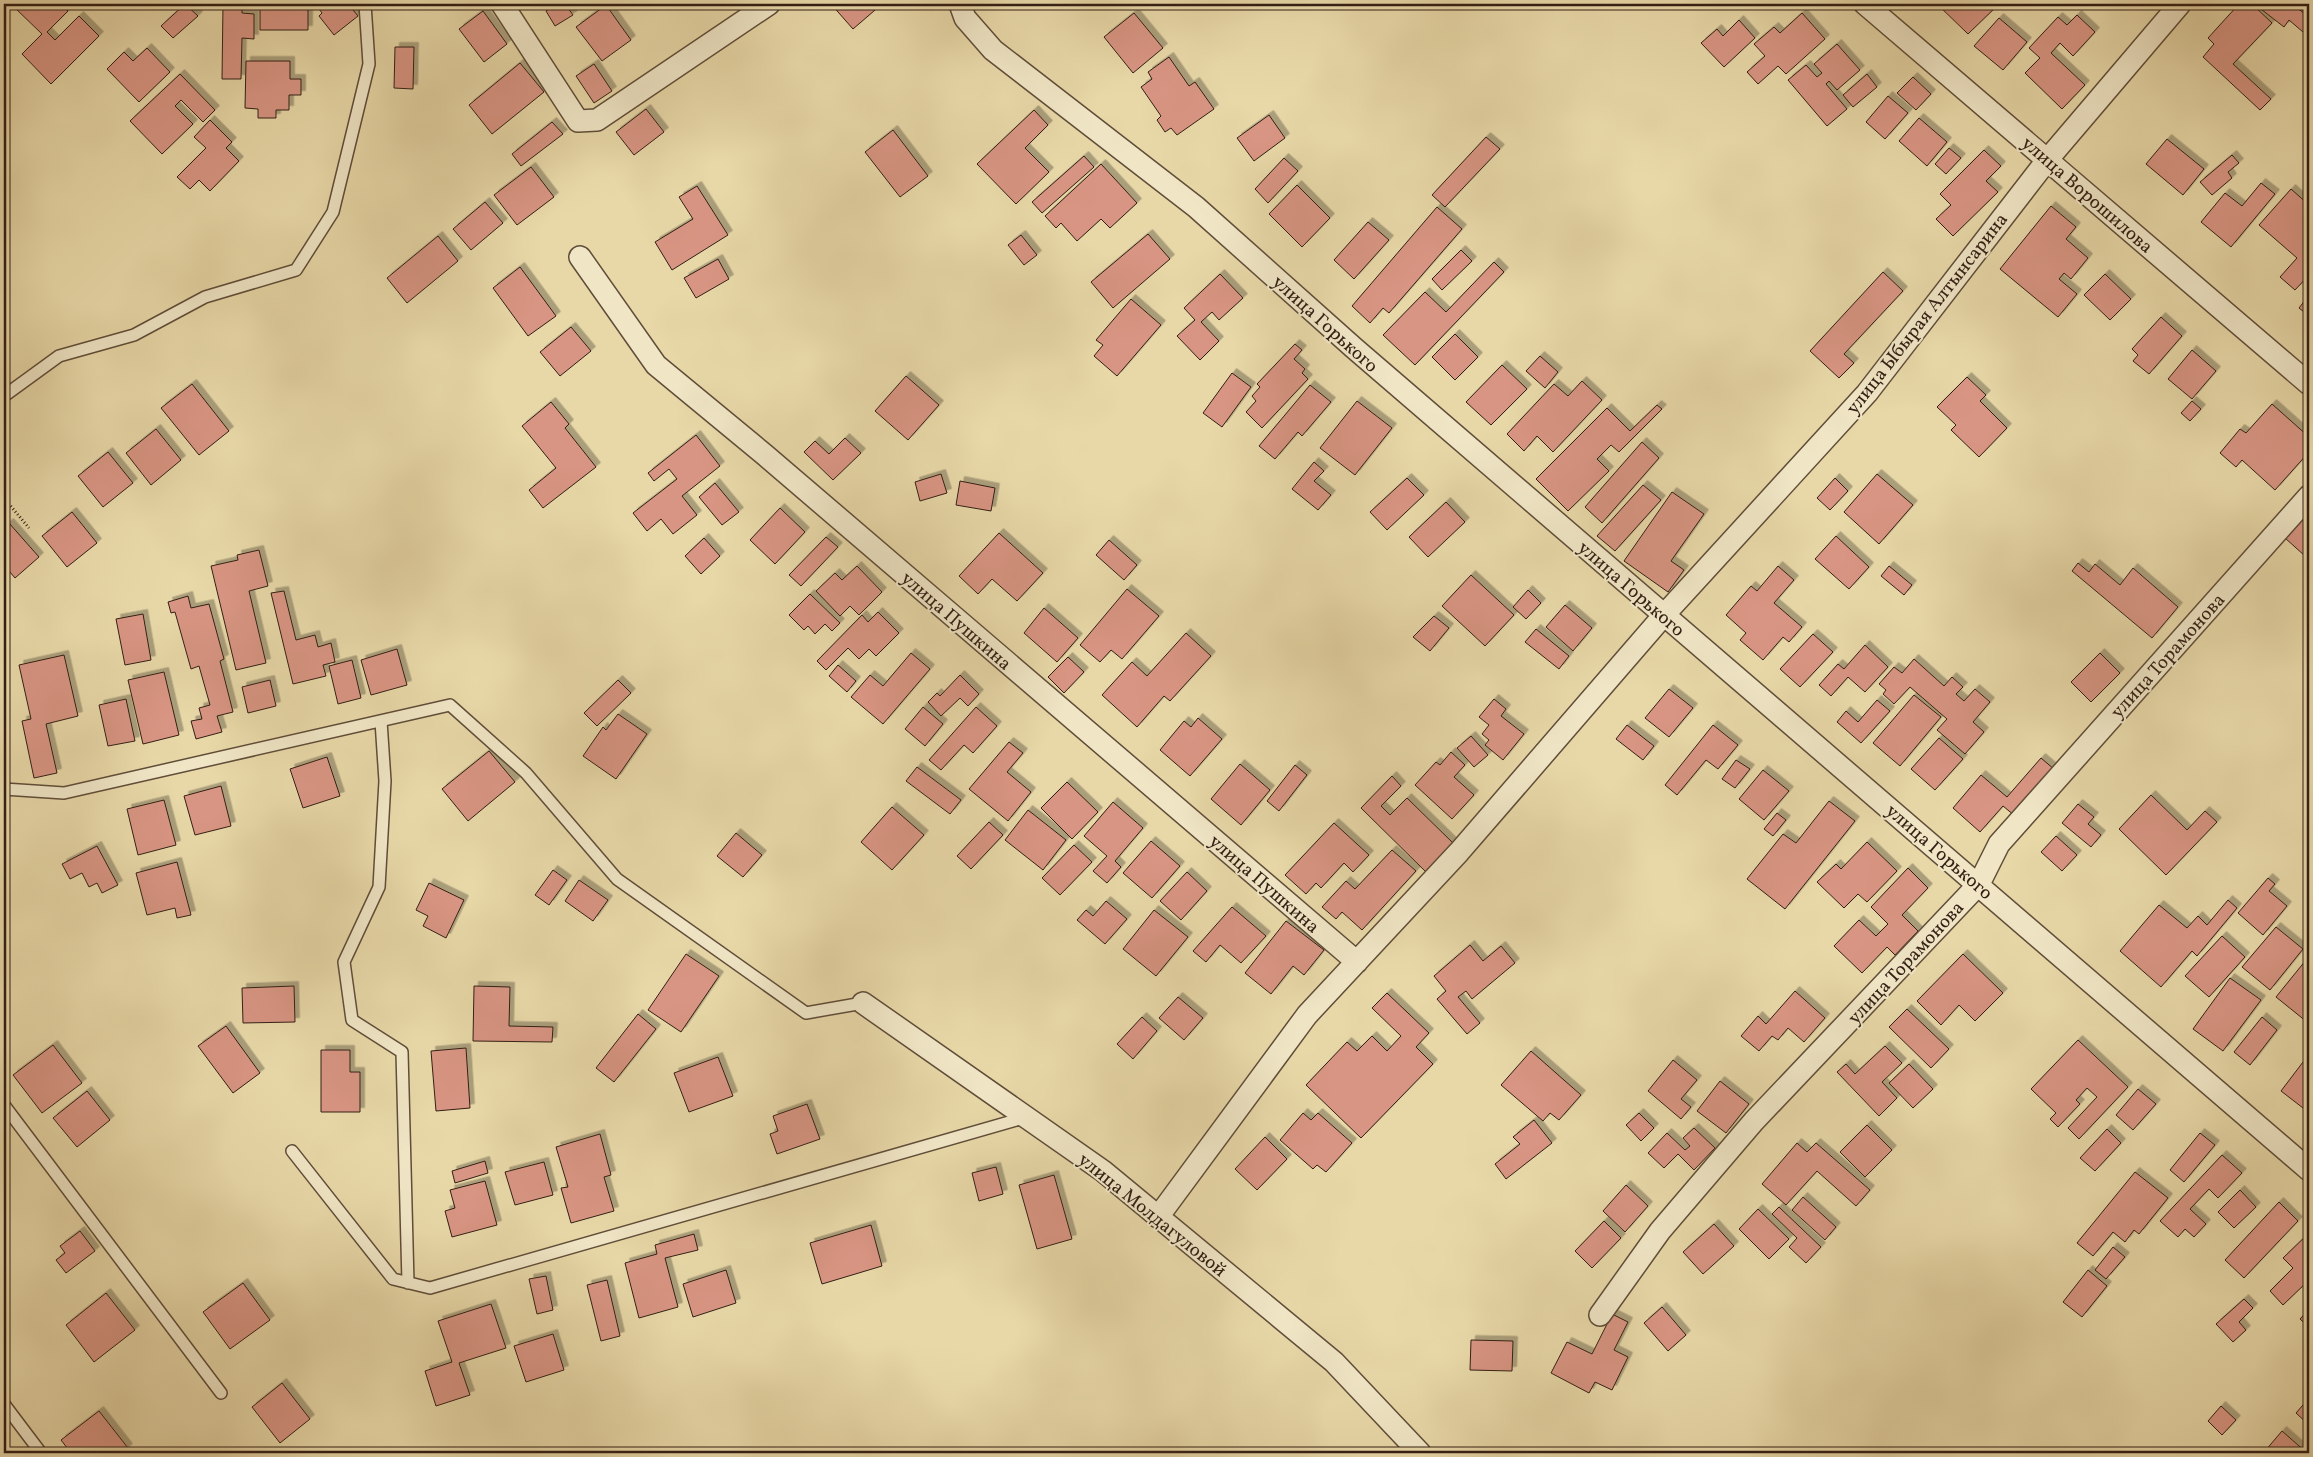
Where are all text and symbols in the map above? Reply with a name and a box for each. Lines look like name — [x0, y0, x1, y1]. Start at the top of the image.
street label: улица Ворошилова — [2015, 131, 2158, 260]
street label: улица Ыбырая Алтынсарина — [1841, 208, 2015, 421]
street label: улица Горького — [1266, 270, 1383, 379]
street label: улица Горького — [1571, 536, 1690, 643]
street label: улица Пушкина — [895, 566, 1017, 677]
street label: улица Торамонова — [2105, 588, 2232, 725]
street label: улица Горького — [1879, 799, 1998, 906]
street label: улица Пушкина — [1203, 829, 1325, 940]
street label: улица Торамонова — [1842, 896, 1971, 1031]
street label: улица Молдагуловой — [1072, 1147, 1232, 1284]

